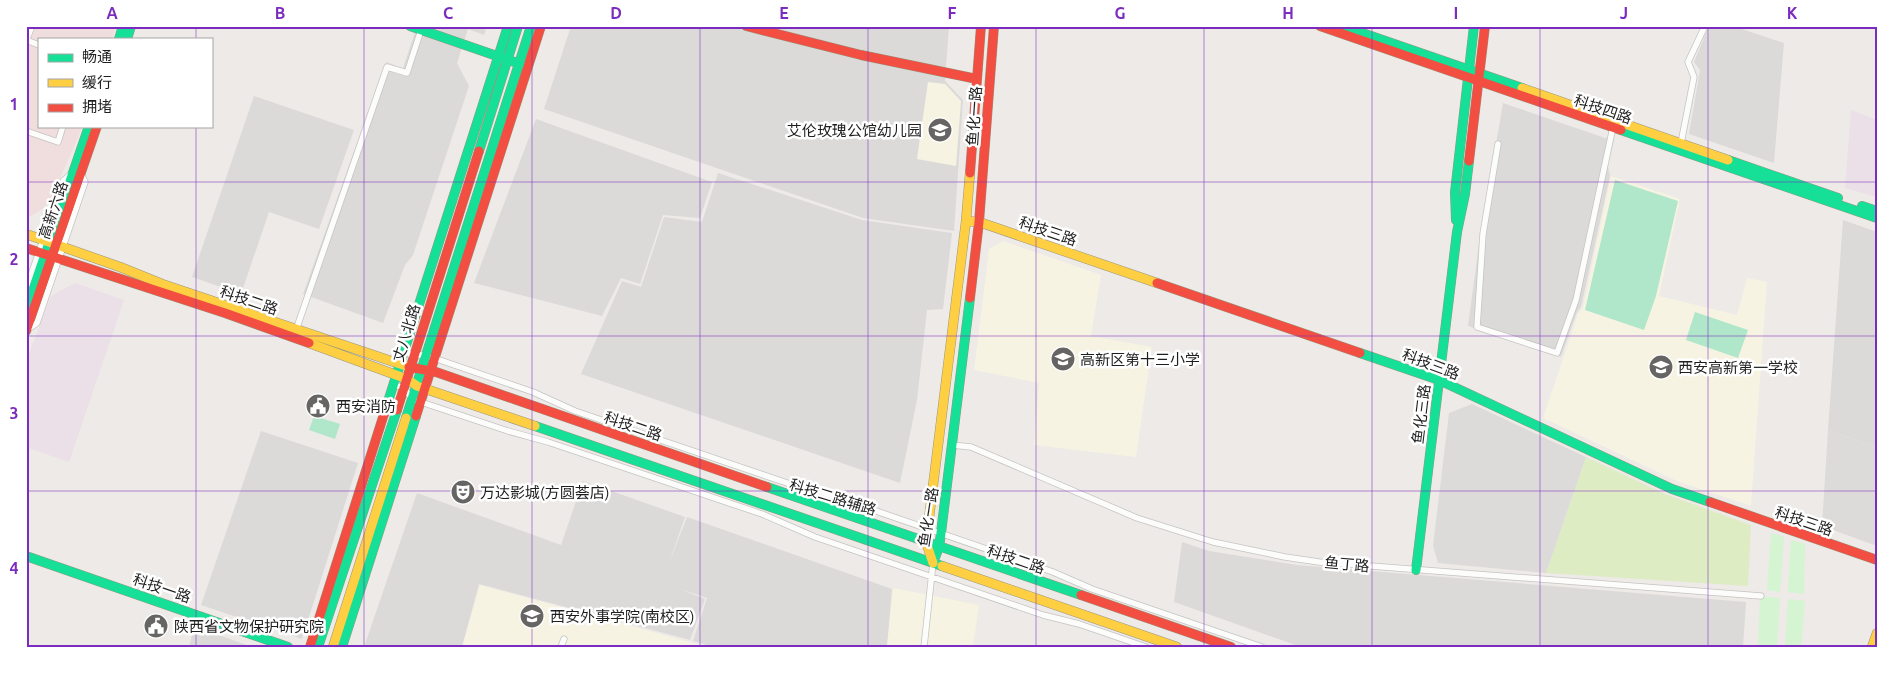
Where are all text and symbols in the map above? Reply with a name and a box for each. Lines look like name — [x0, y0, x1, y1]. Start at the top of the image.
text: A — [106, 4, 118, 22]
text: B — [275, 4, 285, 22]
text: C — [443, 4, 453, 22]
text: D — [610, 4, 622, 22]
text: E — [779, 4, 789, 22]
text: F — [948, 4, 957, 22]
text: G — [1114, 4, 1126, 22]
text: H — [1282, 4, 1294, 22]
text: I — [1454, 4, 1458, 22]
text: J — [1620, 4, 1628, 22]
text: K — [1787, 4, 1798, 22]
legend — [38, 38, 212, 128]
text: 畅通 — [82, 48, 112, 65]
text: 缓行 — [82, 74, 112, 91]
street label: 鱼化一路 — [963, 85, 985, 147]
street label: 科技四路 — [1572, 91, 1634, 127]
text: 1 — [9, 95, 19, 113]
text: 拥堵 — [82, 98, 112, 115]
school or university icon: 艾伦玫瑰公馆幼儿园 — [927, 117, 953, 143]
place label: 艾伦玫瑰公馆幼儿园 — [787, 122, 922, 139]
street label: 高新六路 — [35, 179, 71, 241]
street label: 科技三路 — [1017, 213, 1079, 249]
text: 2 — [9, 250, 19, 268]
street label: 科技二路 — [218, 282, 280, 318]
street label: 丈八北路 — [389, 302, 423, 364]
street label: 科技三路 — [1400, 345, 1462, 383]
school or university icon: 高新区第十三小学 — [1050, 346, 1076, 372]
place label: 高新区第十三小学 — [1080, 351, 1200, 368]
school or university icon: 西安高新第一学校 — [1648, 354, 1674, 380]
place label: 西安高新第一学校 — [1678, 359, 1798, 376]
street label: 鱼化三路 — [1409, 383, 1433, 445]
public building icon: 西安消防 — [305, 393, 331, 419]
place label: 西安消防 — [336, 398, 396, 415]
text: 3 — [9, 404, 19, 422]
street label: 科技二路 — [602, 408, 664, 444]
street label: 科技二路辅路 — [787, 476, 879, 518]
theatre icon: 万达影城(方圆荟店) — [450, 479, 476, 505]
place label: 万达影城(方圆荟店) — [480, 484, 609, 501]
street label: 鱼化一路 — [915, 486, 941, 548]
street label: 科技三路 — [1773, 503, 1835, 539]
street label: 科技二路 — [985, 541, 1047, 577]
street label: 鱼丁路 — [1324, 554, 1370, 574]
text: 4 — [9, 559, 19, 577]
street label: 科技一路 — [131, 570, 193, 606]
school or university icon: 西安外事学院(南校区) — [519, 603, 545, 629]
place label: 西安外事学院(南校区) — [550, 608, 694, 625]
public building icon: 陕西省文物保护研究院 — [143, 613, 169, 639]
place label: 陕西省文物保护研究院 — [174, 618, 324, 635]

